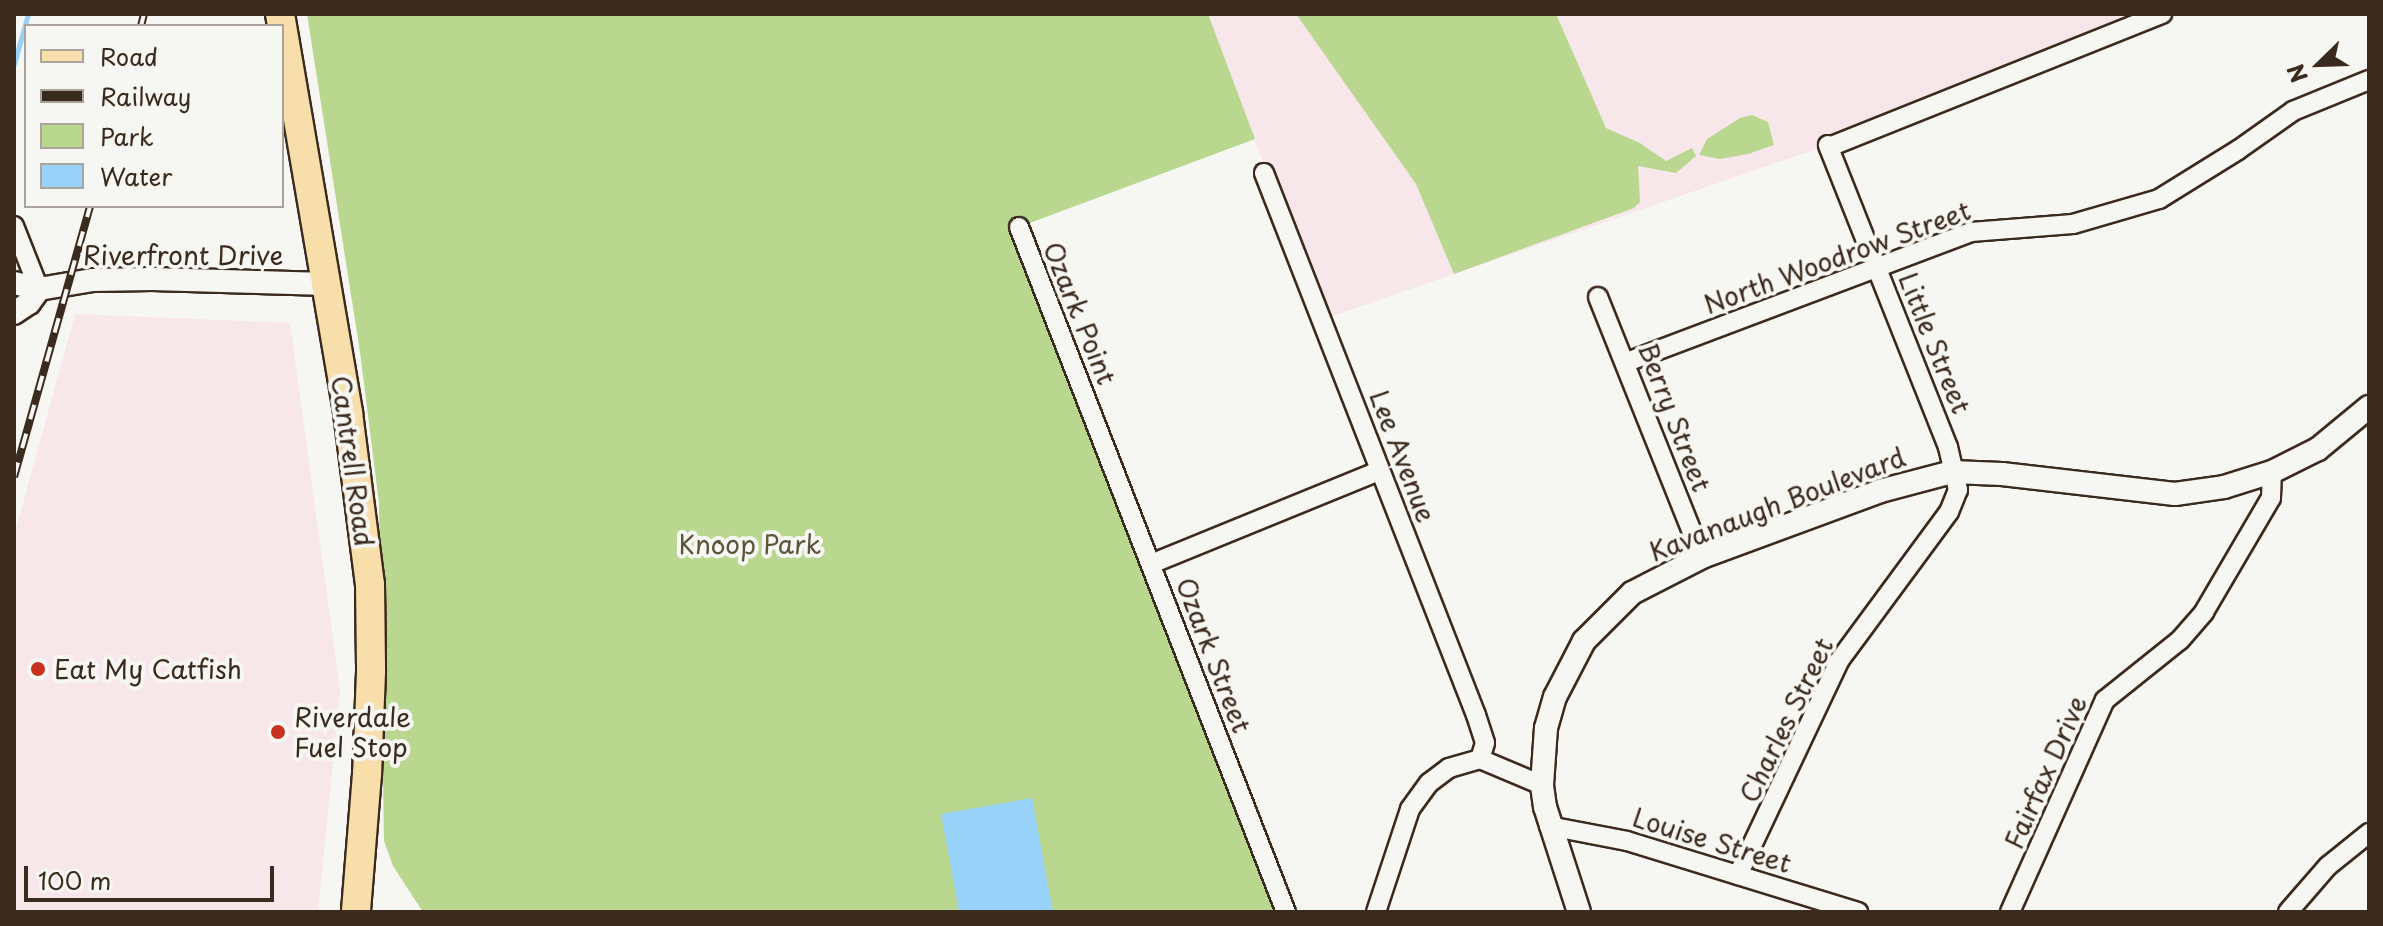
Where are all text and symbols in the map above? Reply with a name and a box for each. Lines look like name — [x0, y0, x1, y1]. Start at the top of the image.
legend — [24, 24, 284, 208]
north arrow — [2279, 24, 2359, 104]
text: Road — [100, 38, 158, 74]
text: N — [2278, 59, 2315, 88]
text: Railway — [100, 78, 191, 114]
text: Park — [100, 118, 154, 154]
text: Water — [100, 158, 172, 194]
street label: North Woodrow Street — [1699, 194, 1975, 320]
street label: Ozark Point — [1038, 238, 1122, 388]
street label: Riverfront Drive — [82, 239, 284, 271]
street label: Little Street — [1892, 267, 1978, 419]
street label: Berry Street — [1632, 338, 1718, 496]
street label: Cantrell Road — [325, 373, 381, 549]
street label: Lee Avenue — [1363, 385, 1443, 527]
street label: Kavanaugh Boulevard — [1645, 441, 1909, 567]
park label: Knoop Park — [678, 528, 822, 560]
street label: Ozark Street — [1170, 573, 1258, 737]
street label: Charles Street — [1732, 632, 1840, 808]
place label: Eat My Catfish — [54, 653, 242, 685]
marker: Eat My Catfish — [29, 660, 47, 678]
street label: Fairfax Drive — [1997, 690, 2093, 854]
place label: Riverdale Fuel Stop — [294, 701, 411, 762]
marker: Riverdale Fuel Stop — [269, 723, 287, 741]
street label: Louise Street — [1629, 801, 1795, 879]
scale bar — [28, 850, 278, 900]
text: 100 m — [38, 862, 111, 898]

